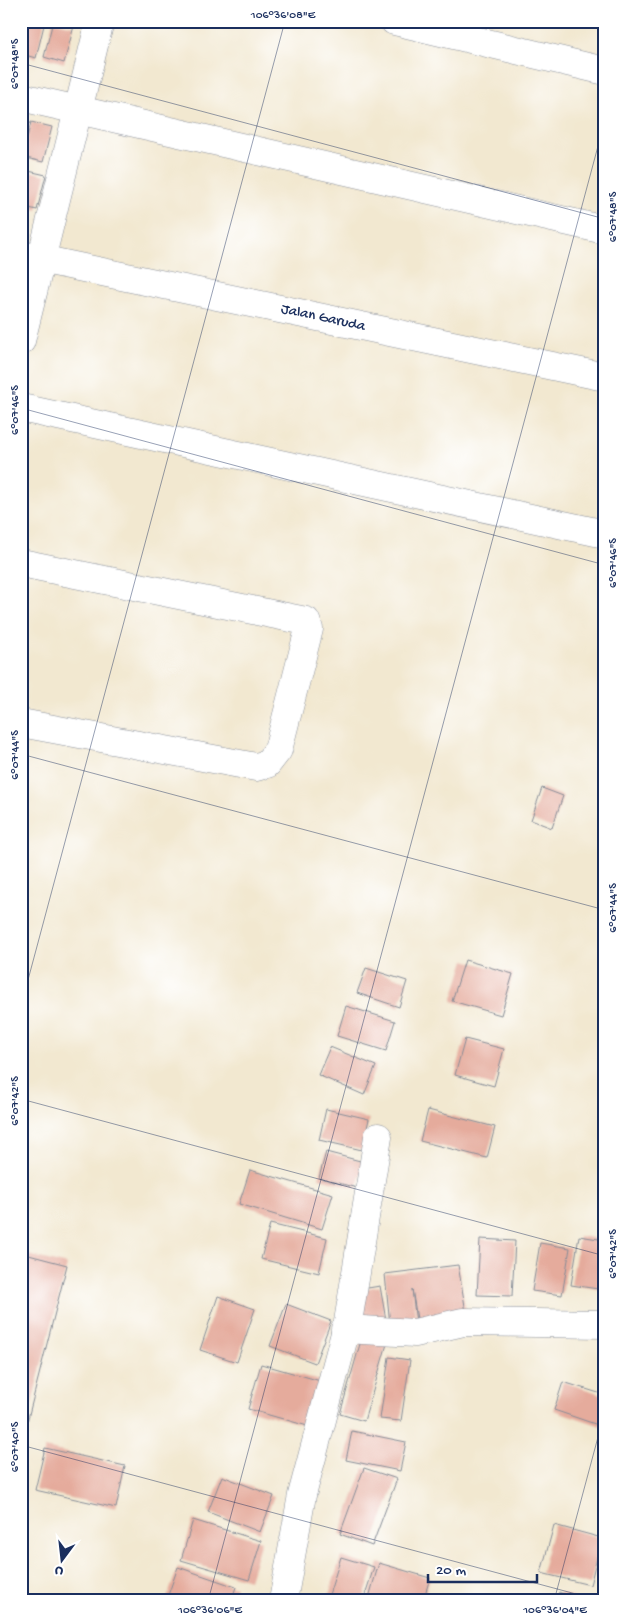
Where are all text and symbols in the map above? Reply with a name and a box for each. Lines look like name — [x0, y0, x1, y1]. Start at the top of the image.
text: 106°36'08"E — [250, 9, 316, 23]
text: 6°07'48"S — [9, 38, 23, 89]
text: 6°07'48"S — [607, 191, 621, 242]
street label: Jalan Garuda — [279, 300, 368, 336]
text: 6°07'46"S — [9, 385, 23, 435]
text: 6°07'46"S — [607, 538, 621, 588]
text: 6°07'44"S — [9, 730, 23, 780]
text: 6°07'44"S — [607, 883, 621, 933]
text: 6°07'42"S — [9, 1076, 23, 1126]
text: 6°07'42"S — [607, 1229, 621, 1279]
text: 6°07'40"S — [9, 1421, 23, 1472]
north arrow — [38, 1534, 88, 1584]
scale bar — [428, 1552, 537, 1584]
text: U — [53, 1561, 65, 1579]
text: 20 m — [436, 1562, 466, 1580]
text: 106°36'06"E — [177, 1604, 242, 1618]
text: 106°36'04"E — [522, 1604, 587, 1618]

